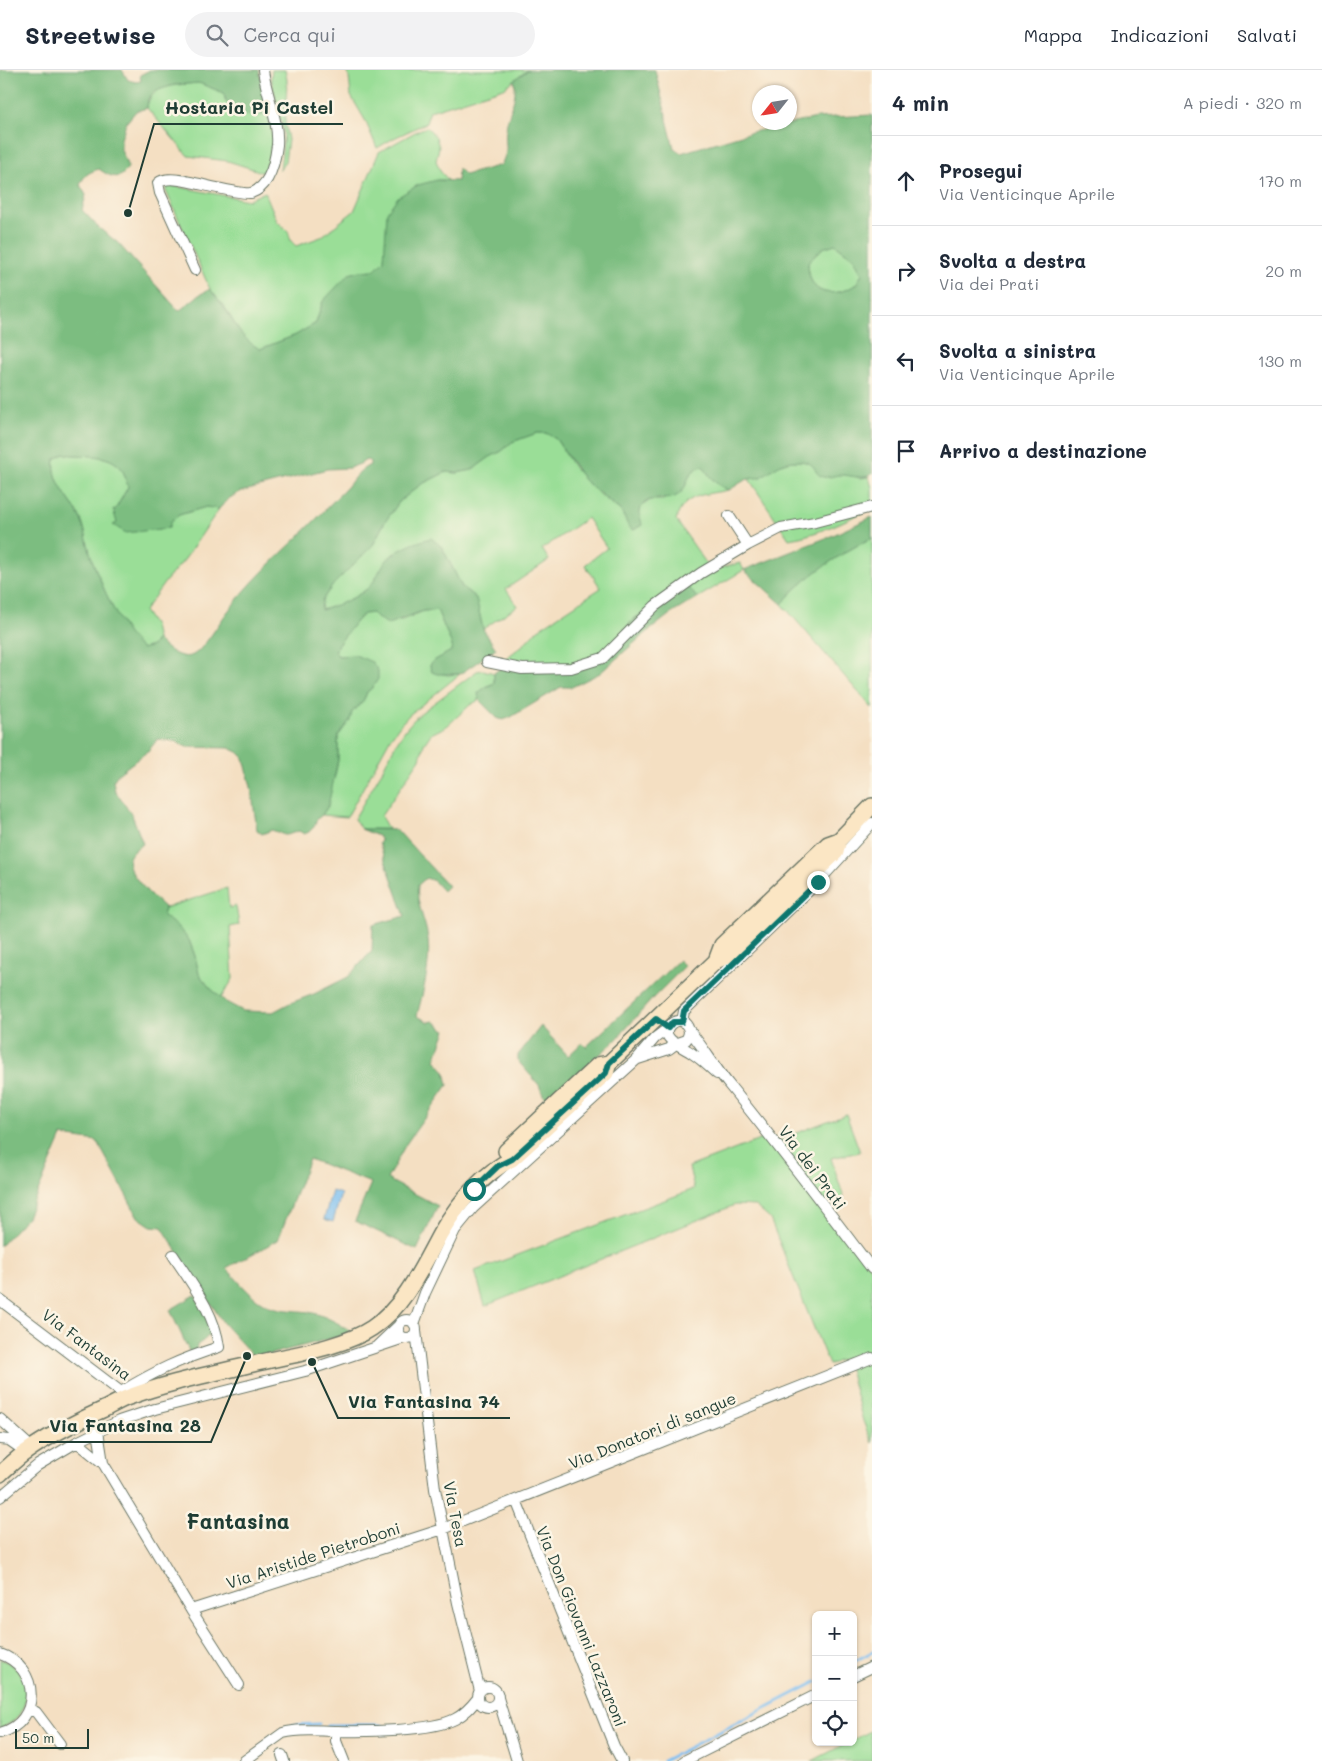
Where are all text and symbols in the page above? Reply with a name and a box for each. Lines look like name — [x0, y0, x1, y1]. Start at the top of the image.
search box — [185, 12, 535, 57]
text: Streetwise — [25, 19, 155, 50]
icon: search — [203, 21, 231, 49]
text: Cerca qui — [243, 22, 336, 47]
text: Mappa — [1024, 23, 1083, 47]
text: Indicazioni — [1111, 23, 1209, 47]
text: Salvati — [1237, 23, 1297, 47]
north arrow — [752, 85, 797, 130]
text: 4 min — [892, 89, 949, 116]
callout: Hostaria Pi Castel — [154, 91, 343, 124]
text: A piedi · 320 m — [1183, 92, 1302, 113]
text: Hostaria Pi Castel — [165, 95, 333, 119]
text: Prosegui — [939, 158, 1023, 183]
icon: ahead — [892, 167, 920, 195]
text: 170 m — [1258, 170, 1302, 191]
text: Via Venticinque Aprile — [939, 183, 1115, 204]
text: Svolta a destra — [939, 248, 1086, 273]
icon: right — [892, 257, 920, 285]
text: 20 m — [1265, 260, 1302, 281]
text: Via dei Prati — [939, 273, 1039, 294]
text: Svolta a sinistra — [939, 338, 1096, 363]
icon: left — [892, 347, 920, 375]
text: 130 m — [1258, 350, 1302, 371]
text: Via Venticinque Aprile — [939, 363, 1115, 384]
icon: arrive — [892, 437, 920, 465]
text: Arrivo a destinazione — [939, 438, 1147, 463]
route end — [807, 871, 830, 894]
street label: Via dei Prati — [775, 1121, 851, 1213]
route start — [463, 1178, 486, 1201]
street label: Via Fantasina — [38, 1304, 136, 1384]
callout: Via Fantasina 74 — [338, 1385, 510, 1418]
street label: Via Donatori di sangue — [565, 1387, 739, 1473]
text: Via Fantasina 74 — [348, 1389, 500, 1413]
callout: Via Fantasina 28 — [39, 1409, 211, 1442]
text: Via Fantasina 28 — [49, 1413, 201, 1437]
street label: Via Tesa — [439, 1479, 473, 1549]
district label: Fantasina — [186, 1507, 290, 1534]
street label: Via Aristide Pietroboni — [223, 1517, 403, 1593]
street label: Via Don Giovanni Lazzaroni — [532, 1523, 632, 1729]
map controls — [812, 1611, 857, 1746]
button: + — [812, 1611, 857, 1656]
button: − — [812, 1656, 857, 1701]
button: locate — [812, 1701, 857, 1746]
scale bar — [15, 1726, 89, 1749]
text: 50 m — [22, 1728, 54, 1747]

